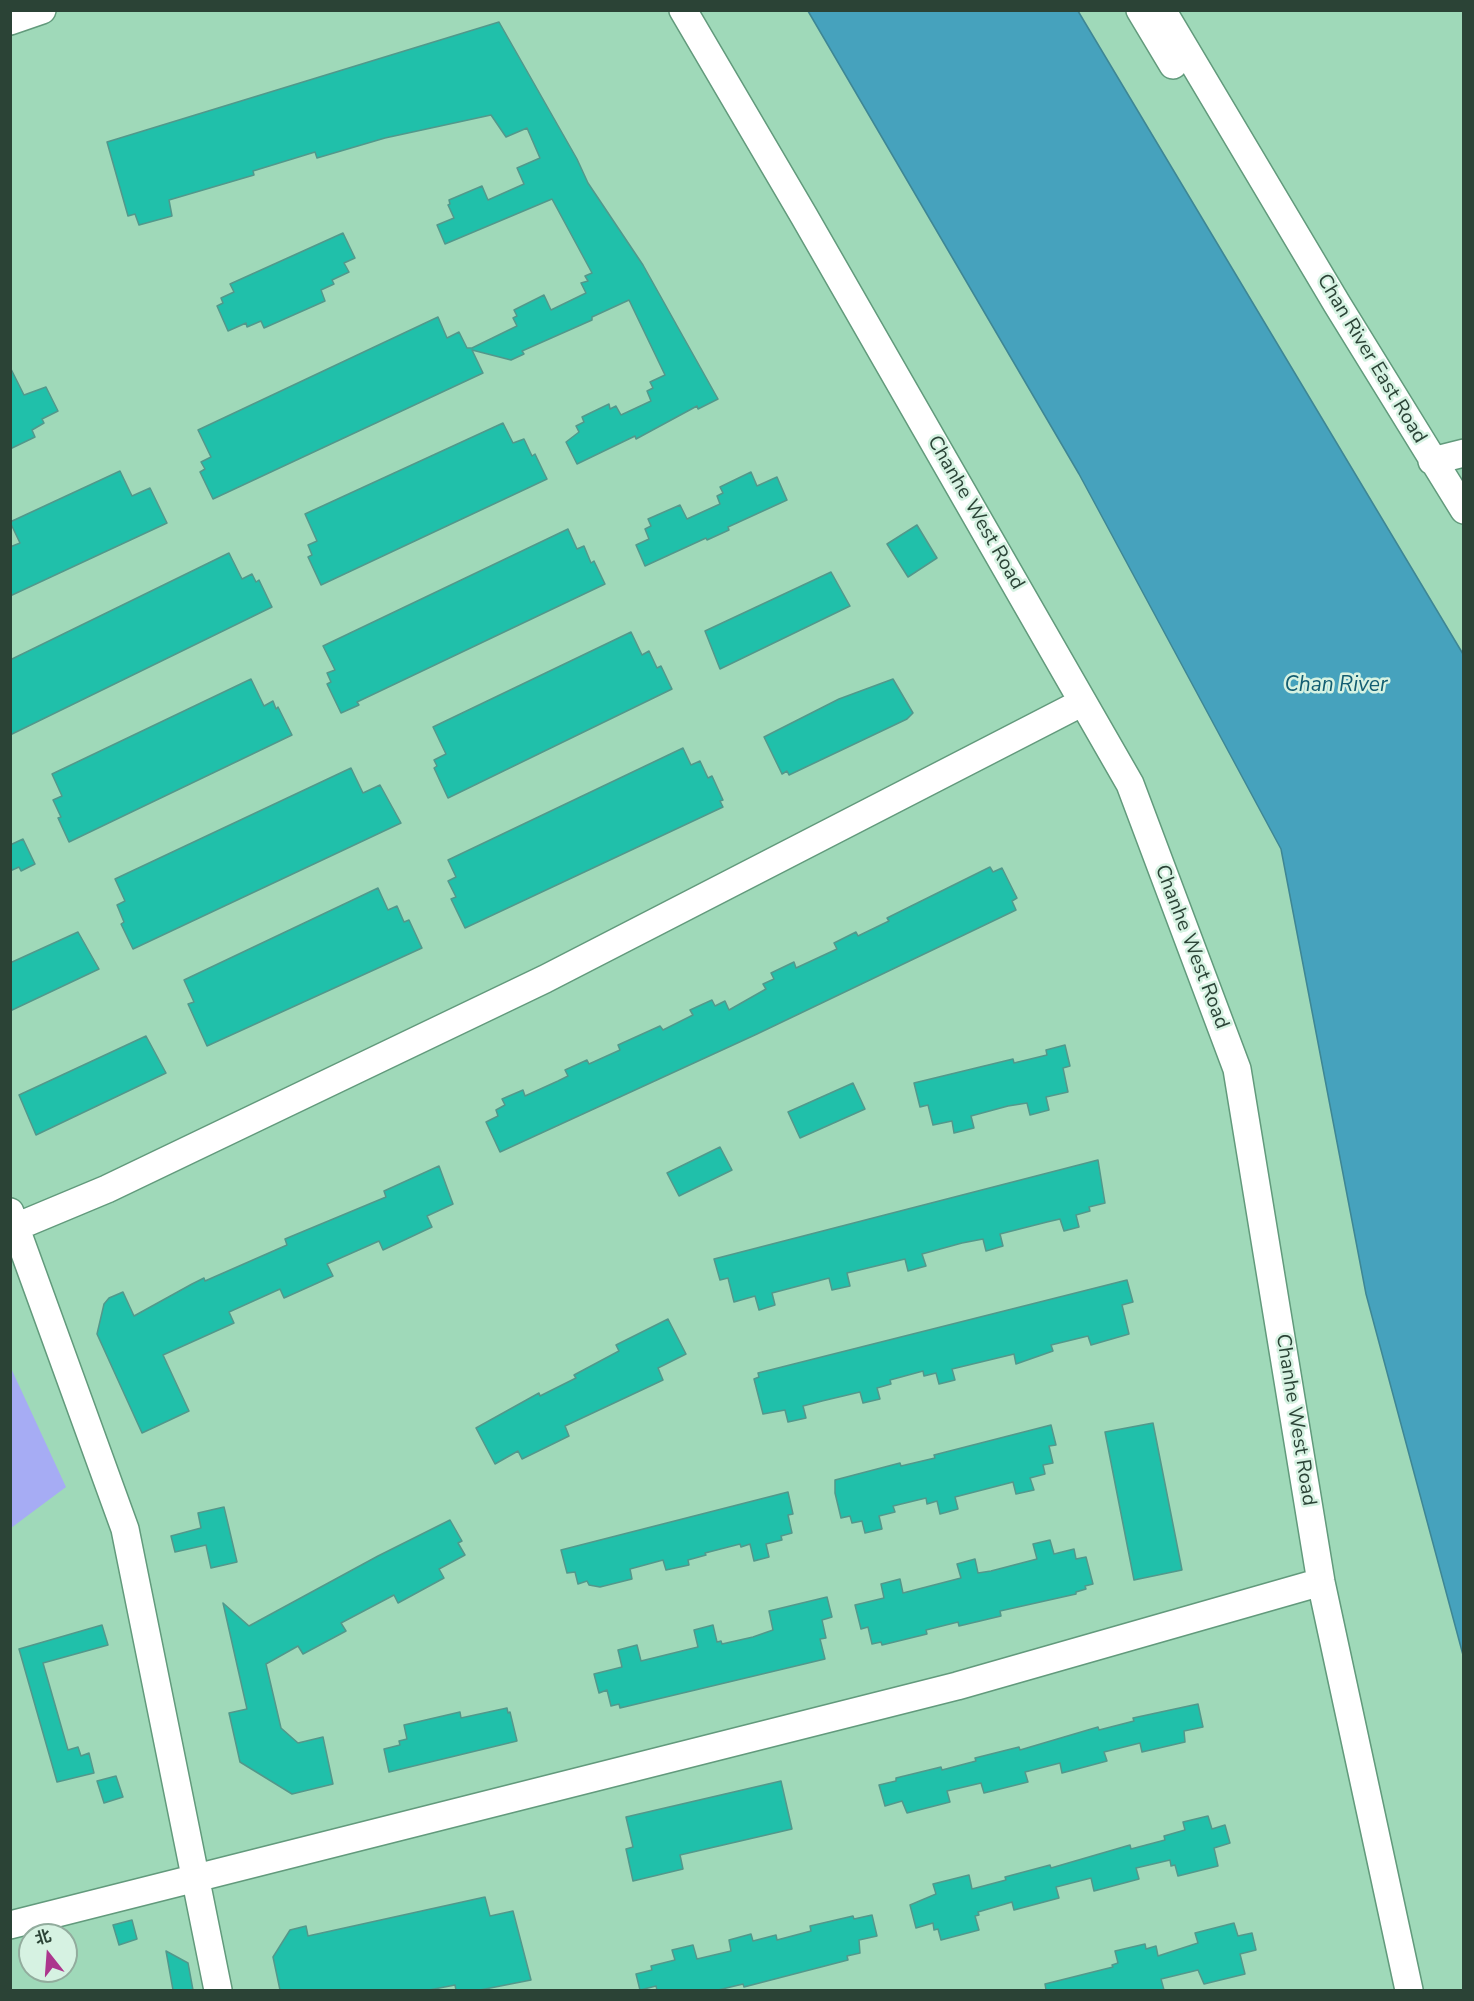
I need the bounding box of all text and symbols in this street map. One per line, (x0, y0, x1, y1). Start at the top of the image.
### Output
street label: Chan River East Road (1311, 270, 1431, 448)
street label: Chanhe West Road (921, 432, 1029, 594)
water label: Chan River (1285, 673, 1387, 699)
street label: Chanhe West Road (1149, 862, 1233, 1032)
street label: Chanhe West Road (1270, 1332, 1320, 1508)
north arrow (18, 1923, 78, 1983)
text: 北 (32, 1925, 54, 1951)

